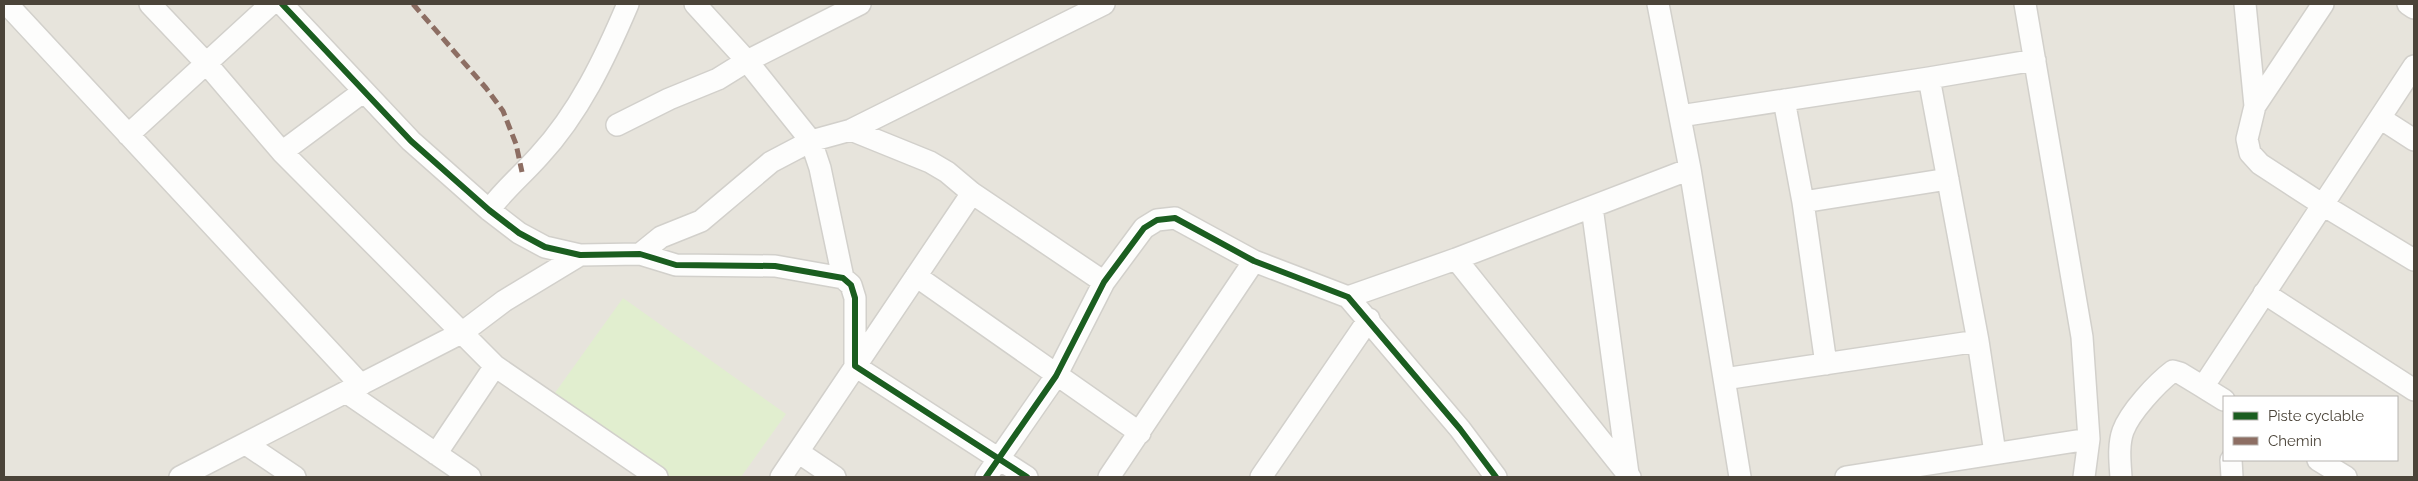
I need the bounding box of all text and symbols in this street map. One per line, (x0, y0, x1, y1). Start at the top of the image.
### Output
legend (2223, 396, 2398, 461)
text: Piste cyclable (2268, 407, 2364, 425)
text: Chemin (2268, 432, 2322, 450)

